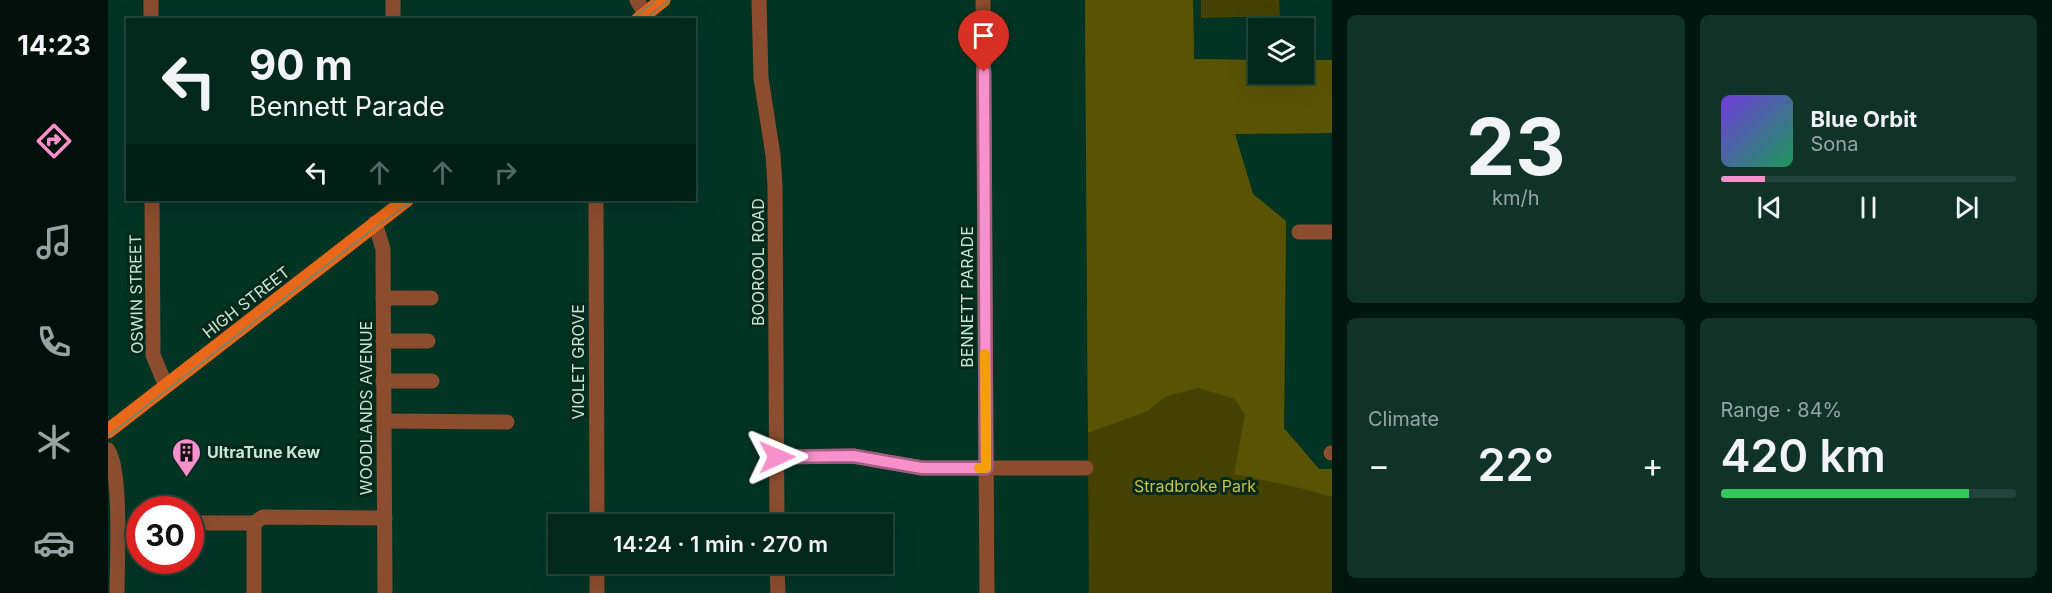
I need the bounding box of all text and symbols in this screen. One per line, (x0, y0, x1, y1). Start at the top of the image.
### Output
pin (958, 10, 1009, 72)
map controls (1248, 18, 1314, 84)
button: layers (1248, 18, 1314, 84)
icon: arrive (967, 19, 1000, 52)
text: 14:23 (17, 29, 91, 62)
text: 90 m (249, 39, 353, 90)
icon: left (150, 42, 228, 120)
text: Bennett Parade (249, 90, 445, 123)
text: 23 (1466, 99, 1565, 194)
text: Blue Orbit (1811, 106, 1917, 132)
icon: directions (33, 120, 75, 162)
text: Sona (1811, 132, 1858, 156)
icon: left (300, 156, 333, 189)
icon: ahead (363, 156, 396, 189)
icon: ahead (426, 156, 459, 189)
icon: right (489, 156, 522, 189)
text: km/h (1492, 186, 1540, 210)
icon: previous (1753, 191, 1786, 224)
icon: pause (1852, 191, 1885, 224)
icon: next (1950, 191, 1983, 224)
street label: BOOROOL ROAD (748, 198, 768, 326)
icon: music (33, 221, 75, 263)
street label: BENNETT PARADE (957, 226, 977, 368)
street label: OSWIN STREET (125, 234, 147, 354)
street label: HIGH STREET (198, 262, 294, 342)
street label: VIOLET GROVE (568, 304, 588, 420)
icon: phone (33, 321, 75, 363)
street label: WOODLANDS AVENUE (356, 321, 376, 495)
text: Range · 84% (1721, 398, 1842, 422)
text: Climate (1368, 407, 1439, 431)
icon: climate (33, 421, 75, 463)
position arrow (745, 425, 809, 489)
text: 420 km (1721, 428, 1886, 483)
building icon: UltraTune Kew (170, 436, 202, 478)
text: 22° (1477, 437, 1554, 492)
place label: UltraTune Kew (207, 442, 321, 462)
text: − (1368, 445, 1390, 485)
text: + (1642, 445, 1664, 485)
park label: Stradbroke Park (1134, 476, 1256, 496)
speed limit sign: 30 (126, 496, 204, 574)
icon: car (33, 522, 75, 564)
text: 14:24 · 1 min · 270 m (613, 531, 828, 557)

